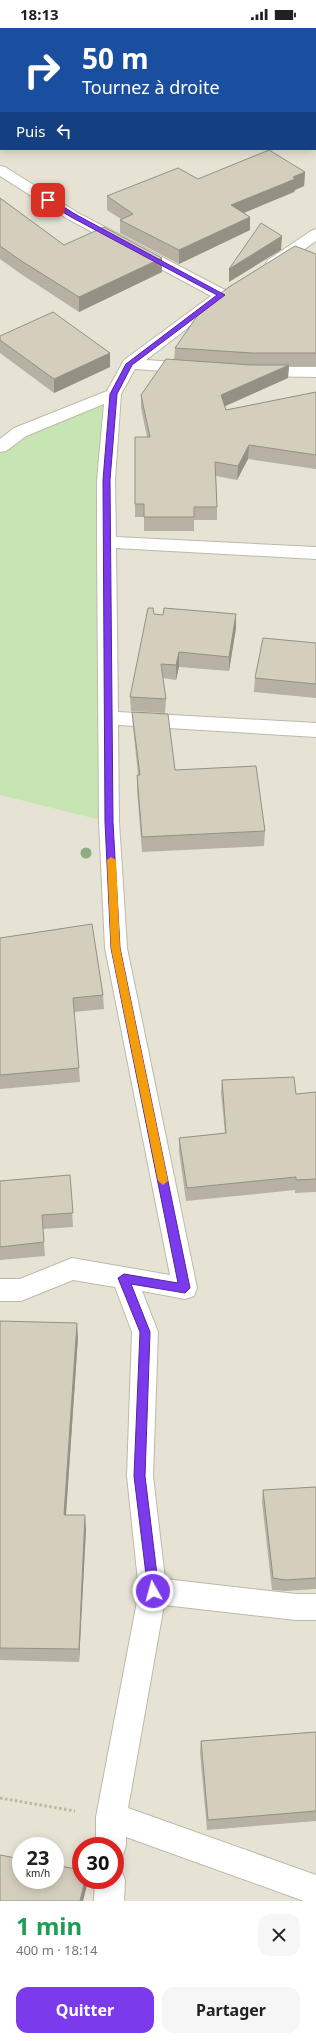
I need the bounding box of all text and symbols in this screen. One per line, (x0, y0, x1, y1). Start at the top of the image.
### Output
text: 18:13 (20, 4, 59, 24)
text: 50 m (82, 39, 149, 77)
icon: right (16, 44, 68, 96)
text: Tournez à droite (82, 75, 220, 99)
icon: left (53, 120, 75, 142)
text: Puis (16, 121, 45, 141)
pin (31, 183, 65, 217)
icon: arrive (37, 189, 59, 211)
position arrow (132, 1570, 174, 1612)
speed limit sign: 30 (72, 1837, 124, 1889)
text: 23 (27, 1844, 49, 1871)
text: km/h (26, 1866, 50, 1880)
text: 1 min (16, 1909, 82, 1942)
button: close (258, 1914, 300, 1956)
text: 400 m · 18:14 (16, 1941, 97, 1959)
button: Quitter (16, 1987, 154, 2033)
button: Partager (162, 1987, 300, 2033)

